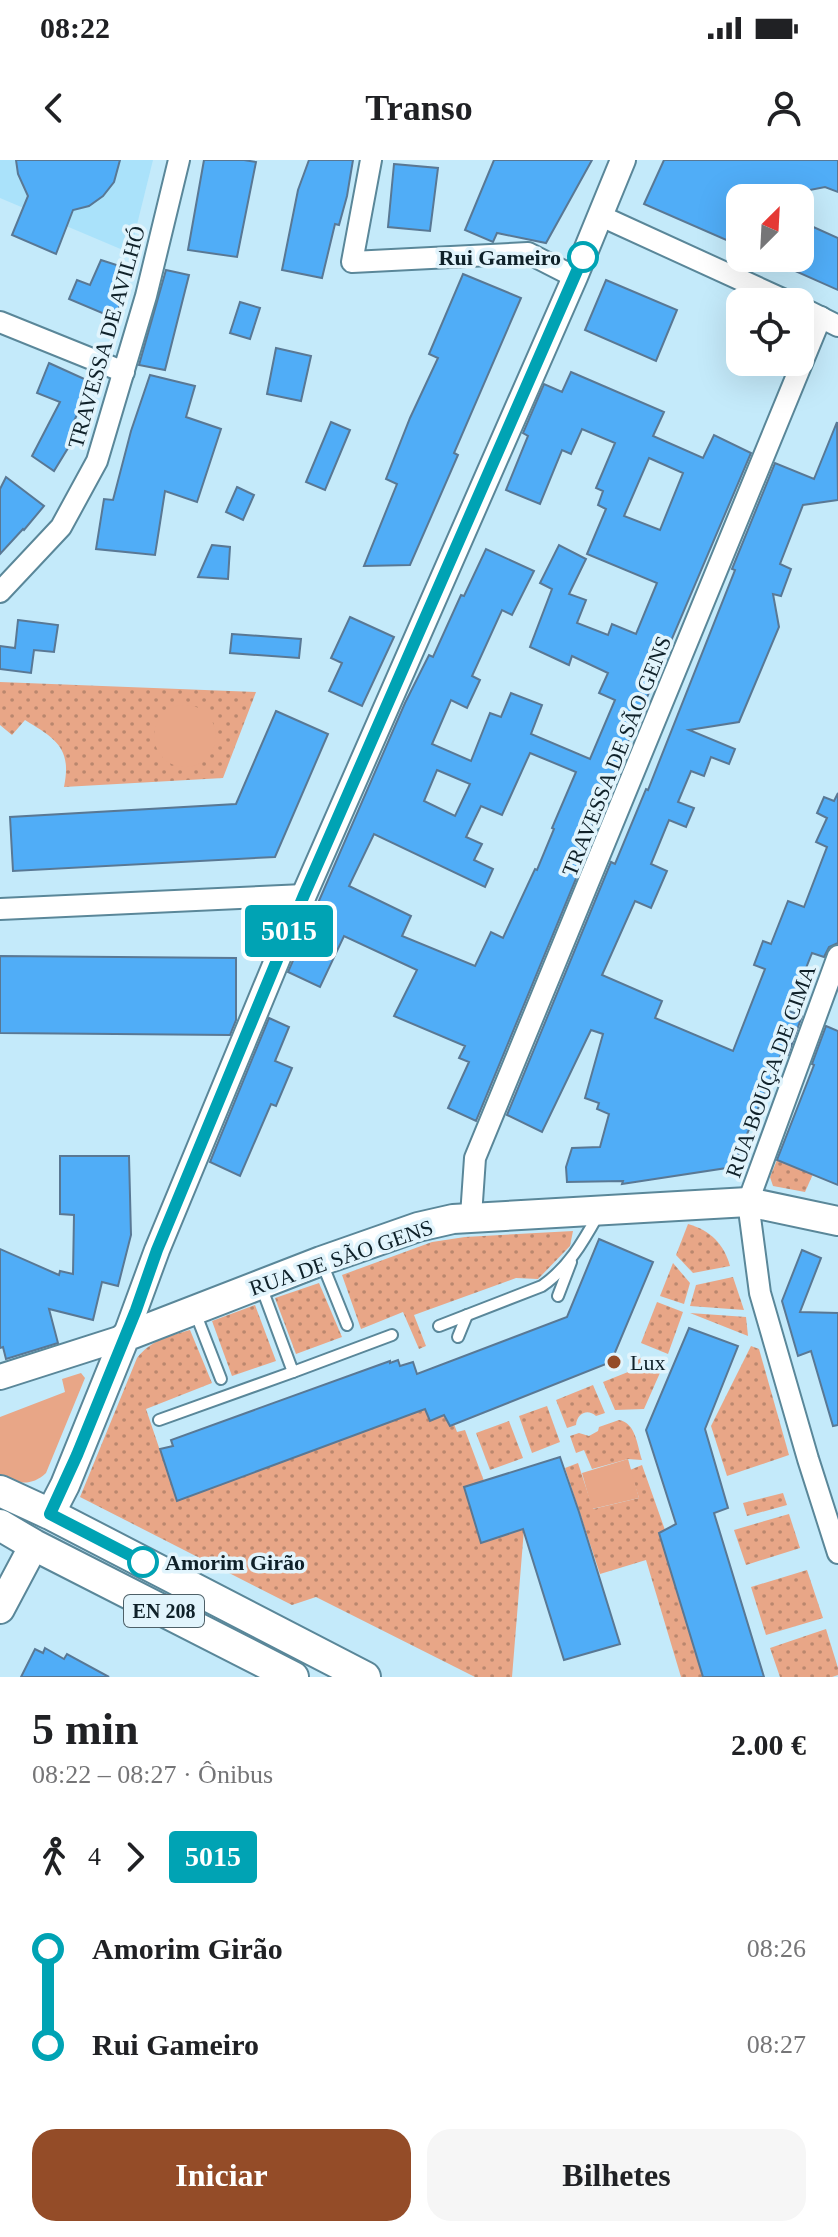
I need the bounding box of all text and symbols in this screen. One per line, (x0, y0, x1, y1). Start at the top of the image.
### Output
text: 08:22 (40, 11, 110, 44)
icon: back (32, 86, 76, 130)
icon: person (762, 86, 806, 130)
text: Transo (365, 88, 473, 128)
north arrow (726, 184, 814, 272)
map controls (726, 184, 814, 376)
street label: TRAVESSA DE AVILHÓ (63, 223, 150, 451)
marker: Rui Gameiro (568, 242, 598, 272)
place label: Rui Gameiro (439, 245, 561, 270)
button: locate (726, 288, 814, 376)
street label: TRAVESSA DE SÃO GENS (557, 632, 676, 880)
line badge: 5015 (233, 905, 345, 957)
text: 5015 (261, 915, 317, 946)
street label: RUA BOUÇA DE CIMA (720, 961, 821, 1181)
street label: RUA DE SÃO GENS (246, 1214, 436, 1301)
place label: Lux (630, 1350, 665, 1375)
marker: Lux (605, 1353, 623, 1371)
marker: Amorim Girão (128, 1547, 158, 1577)
place label: Amorim Girão (165, 1550, 305, 1575)
road number: EN 208 (124, 1595, 204, 1627)
text: 5 min (32, 1705, 138, 1754)
text: 2.00 € (731, 1728, 806, 1761)
text: 08:22 – 08:27 · Ônibus (32, 1760, 273, 1789)
icon: walk (32, 1835, 76, 1879)
icon: forward (113, 1835, 157, 1879)
text: 5015 (185, 1841, 241, 1872)
text: 4 (88, 1842, 101, 1871)
text: Amorim Girão (92, 1932, 283, 1965)
text: 08:26 (747, 1934, 806, 1963)
text: Rui Gameiro (92, 2028, 259, 2061)
text: 08:27 (747, 2030, 806, 2059)
button: Iniciar (32, 2129, 411, 2221)
button: Bilhetes (427, 2129, 806, 2221)

